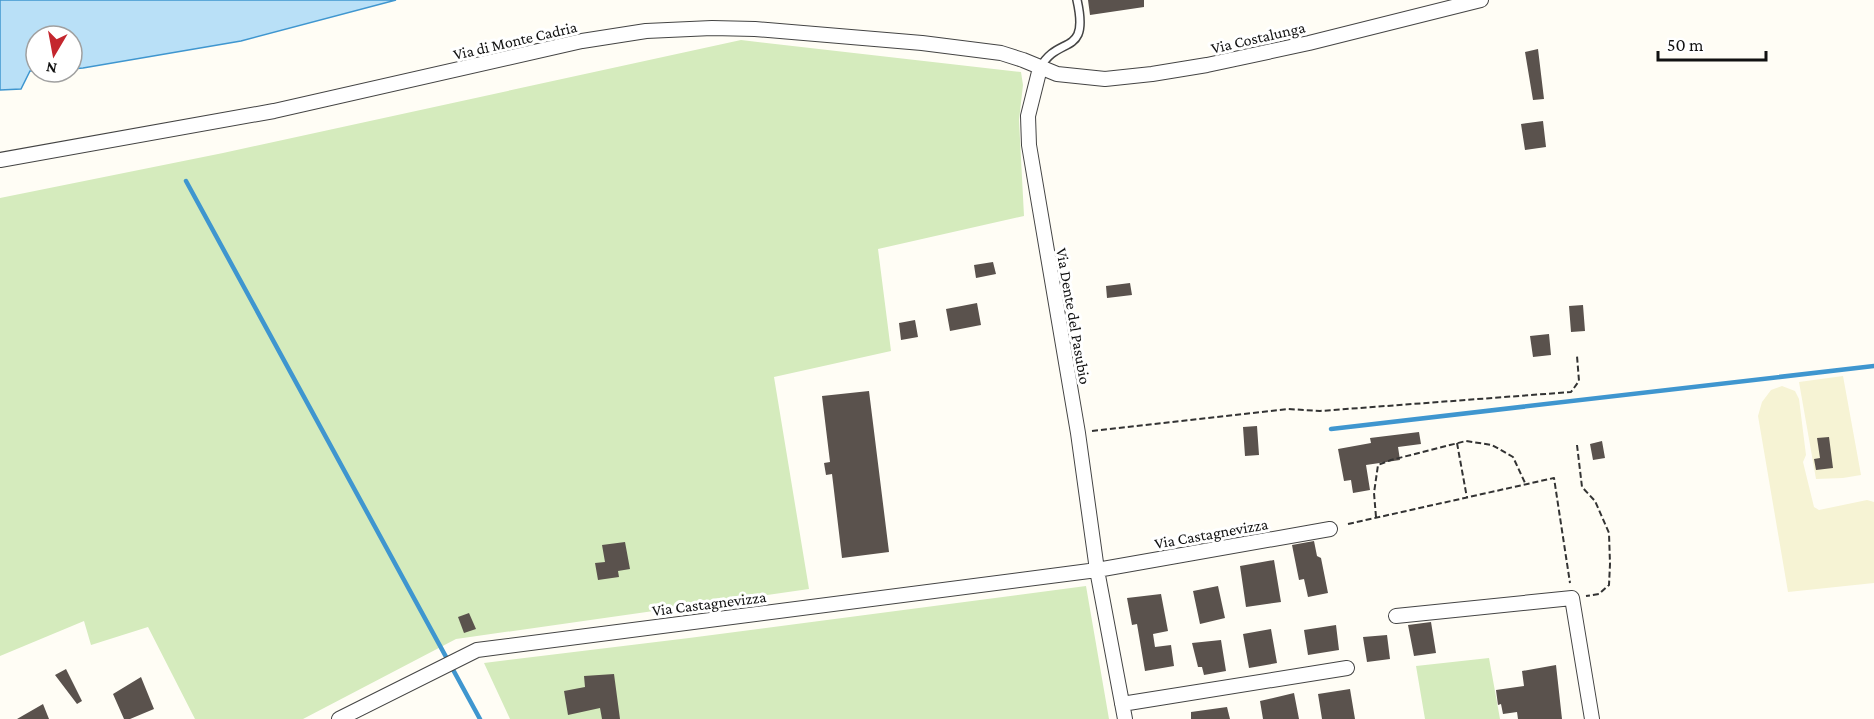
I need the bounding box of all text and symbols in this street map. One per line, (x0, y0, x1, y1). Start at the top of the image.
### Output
street label: Via di Monte Cadria (452, 18, 579, 63)
street label: Via Costalunga (1209, 18, 1308, 58)
north arrow (24, 24, 84, 84)
scale bar (1658, 24, 1766, 62)
text: 50 m (1667, 35, 1704, 55)
text: N (45, 59, 58, 78)
street label: Via Dente del Pasubio (1053, 247, 1094, 386)
street label: Via Castagnevizza (1153, 515, 1270, 553)
street label: Via Castagnevizza (651, 588, 768, 620)

